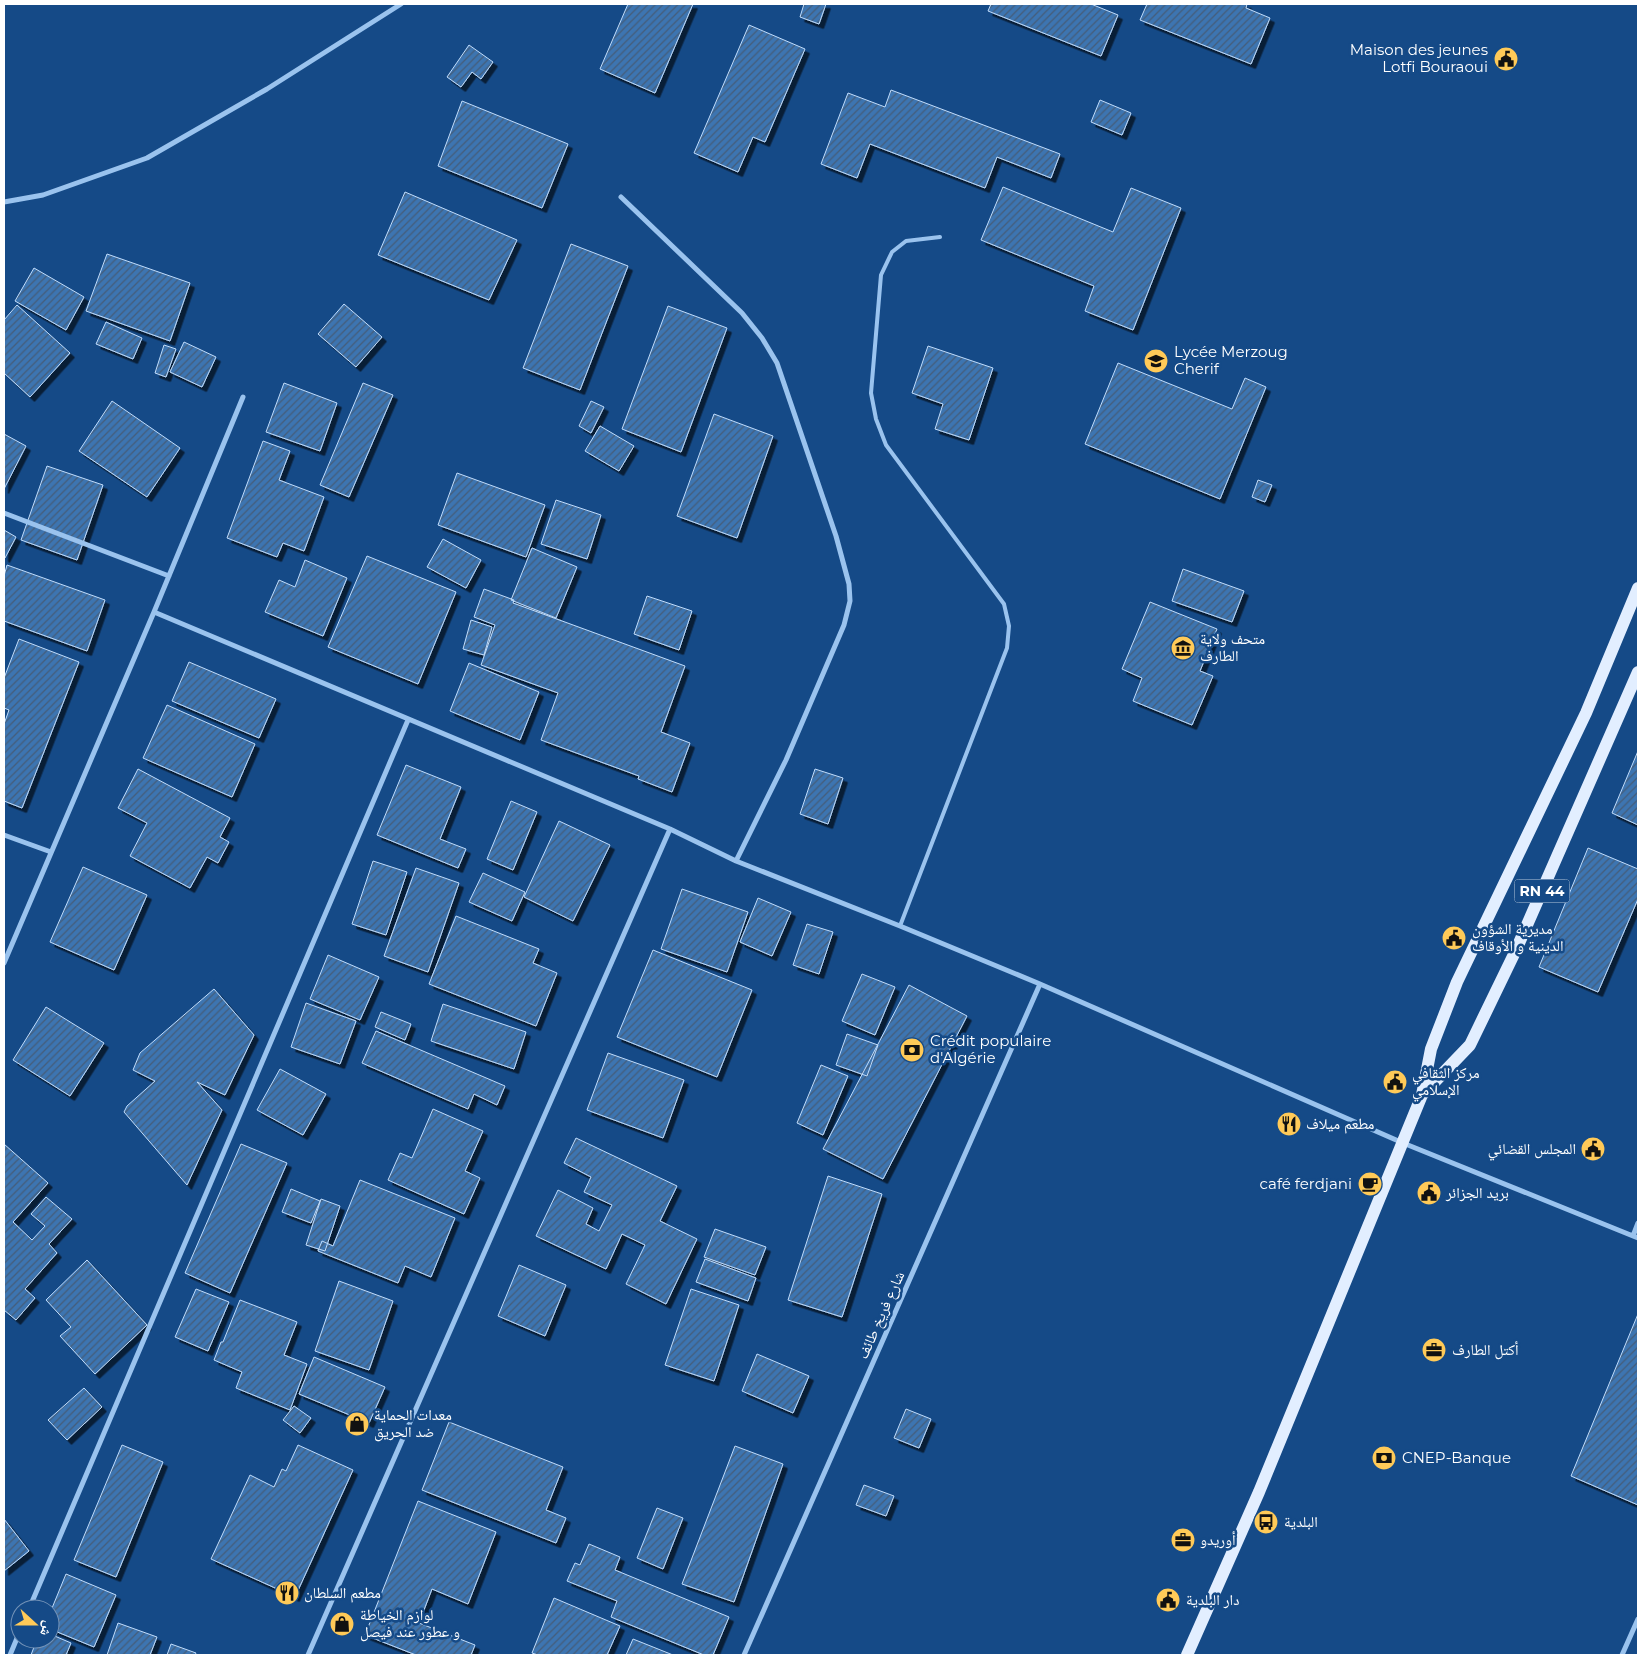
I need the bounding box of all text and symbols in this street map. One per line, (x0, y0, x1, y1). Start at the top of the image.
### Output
place label: Maison des jeunes Lotfi Bouraoui (1350, 40, 1488, 76)
public building icon: Maison des jeunes Lotfi Bouraoui (1493, 46, 1519, 72)
place label: Lycée Merzoug Cherif (1174, 342, 1288, 378)
school or university icon: Lycée Merzoug Cherif (1143, 348, 1169, 374)
place label: متحف ولاية الطارف (1200, 629, 1265, 665)
museum icon: متحف ولاية الطارف (1170, 635, 1196, 661)
road number: RN 44 (1514, 879, 1570, 902)
place label: مديرية الشؤون الدينية و الأوقاف (1472, 919, 1564, 955)
public building icon: مديرية الشؤون الدينية و الأوقاف (1441, 925, 1467, 951)
place label: Crédit populaire d'Algérie (930, 1031, 1051, 1067)
bank icon: Crédit populaire d'Algérie (899, 1037, 925, 1063)
place label: مركز الثقافي الإسلامي (1412, 1063, 1480, 1102)
public building icon: مركز الثقافي الإسلامي (1382, 1069, 1408, 1095)
restaurant icon: مطعم ميلاف (1276, 1111, 1302, 1137)
place label: مطعم ميلاف (1306, 1114, 1375, 1134)
public building icon: المجلس القضائي (1580, 1136, 1606, 1162)
place label: المجلس القضائي (1488, 1139, 1576, 1161)
cafe icon: café ferdjani (1357, 1171, 1383, 1197)
place label: café ferdjani (1260, 1174, 1352, 1193)
public building icon: بريد الجزائر (1416, 1180, 1442, 1206)
place label: بريد الجزائر (1445, 1183, 1509, 1202)
street label: شارع فريخ طائف (853, 1268, 909, 1362)
office icon: أكتل الطارف (1421, 1337, 1447, 1363)
place label: أكتل الطارف (1452, 1340, 1519, 1360)
place label: معدات الحماية ضد الحريق (374, 1405, 452, 1442)
shop icon: معدات الحماية ضد الحريق (344, 1411, 370, 1437)
bank icon: CNEP-Banque (1371, 1445, 1397, 1471)
place label: CNEP-Banque (1402, 1448, 1511, 1467)
bus stop icon: البلدية (1253, 1509, 1279, 1535)
place label: البلدية (1284, 1512, 1318, 1531)
office icon: أوريدو (1170, 1527, 1196, 1553)
place label: أوريدو (1200, 1530, 1236, 1549)
restaurant icon: مطعم السلطان (274, 1580, 300, 1606)
place label: مطعم السلطان (304, 1583, 381, 1603)
public building icon: دار البلدية (1155, 1587, 1181, 1613)
place label: دار البلدية (1186, 1590, 1239, 1609)
north arrow (10, 1599, 60, 1649)
place label: لوازم الخياطة و عطور عند فيصل (360, 1605, 460, 1642)
shop icon: لوازم الخياطة و عطور عند فيصل (329, 1611, 355, 1637)
text: ش (36, 1618, 58, 1639)

